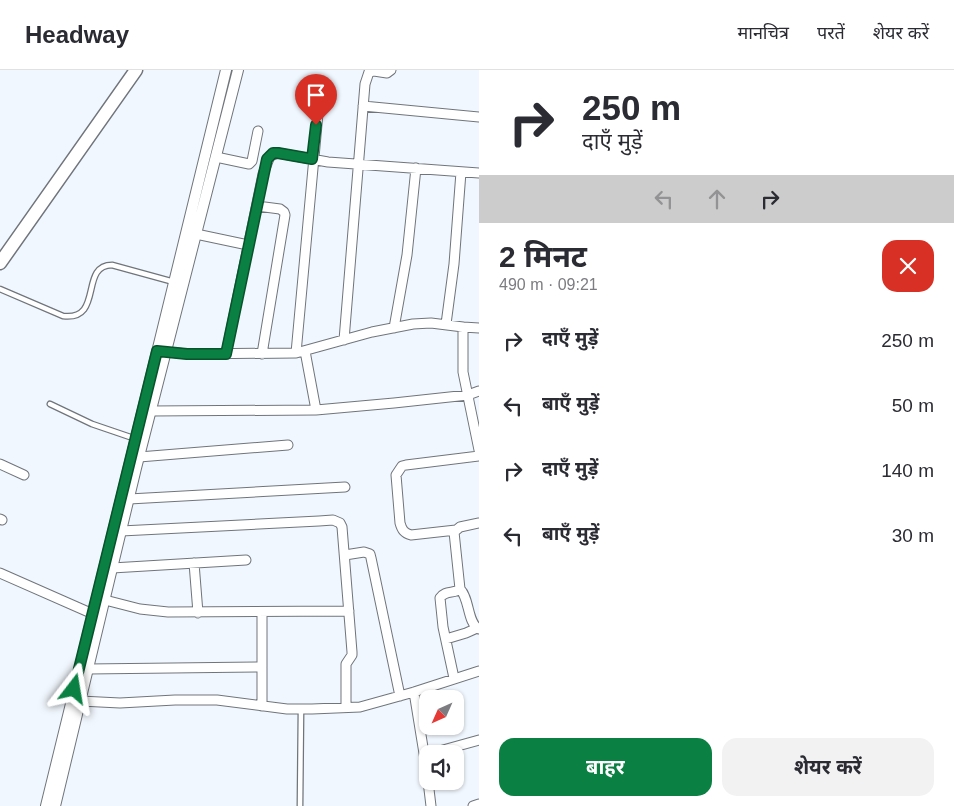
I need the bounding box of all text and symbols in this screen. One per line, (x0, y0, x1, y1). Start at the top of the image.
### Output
text: Headway (25, 21, 129, 48)
text: मानचित्र (737, 23, 789, 43)
text: परतें (817, 23, 845, 43)
text: शेयर करें (873, 23, 929, 43)
pin (295, 74, 337, 125)
icon: arrive (302, 81, 330, 109)
text: 250 m (582, 88, 681, 127)
icon: right (499, 90, 564, 155)
text: दाएँ मुड़ें (582, 129, 643, 154)
icon: left (650, 185, 678, 213)
icon: ahead (703, 185, 731, 213)
icon: right (756, 185, 784, 213)
text: 2 मिनट (499, 240, 587, 273)
button: close (882, 240, 934, 292)
text: 490 m · 09:21 (499, 276, 598, 293)
icon: right (499, 327, 527, 355)
text: दाएँ मुड़ें (542, 328, 598, 349)
text: 250 m (881, 330, 934, 351)
icon: left (499, 392, 527, 420)
text: बाएँ मुड़ें (542, 393, 599, 414)
text: 50 m (892, 395, 934, 416)
icon: right (499, 457, 527, 485)
text: दाएँ मुड़ें (542, 458, 598, 479)
text: 140 m (881, 460, 934, 481)
icon: left (499, 522, 527, 550)
text: बाएँ मुड़ें (542, 523, 599, 544)
text: 30 m (892, 525, 934, 546)
position arrow (47, 662, 99, 714)
north arrow (419, 690, 464, 735)
map controls (419, 690, 464, 790)
button: बाहर (499, 738, 712, 796)
button: शेयर करें (722, 738, 934, 796)
button: sound (419, 745, 464, 790)

